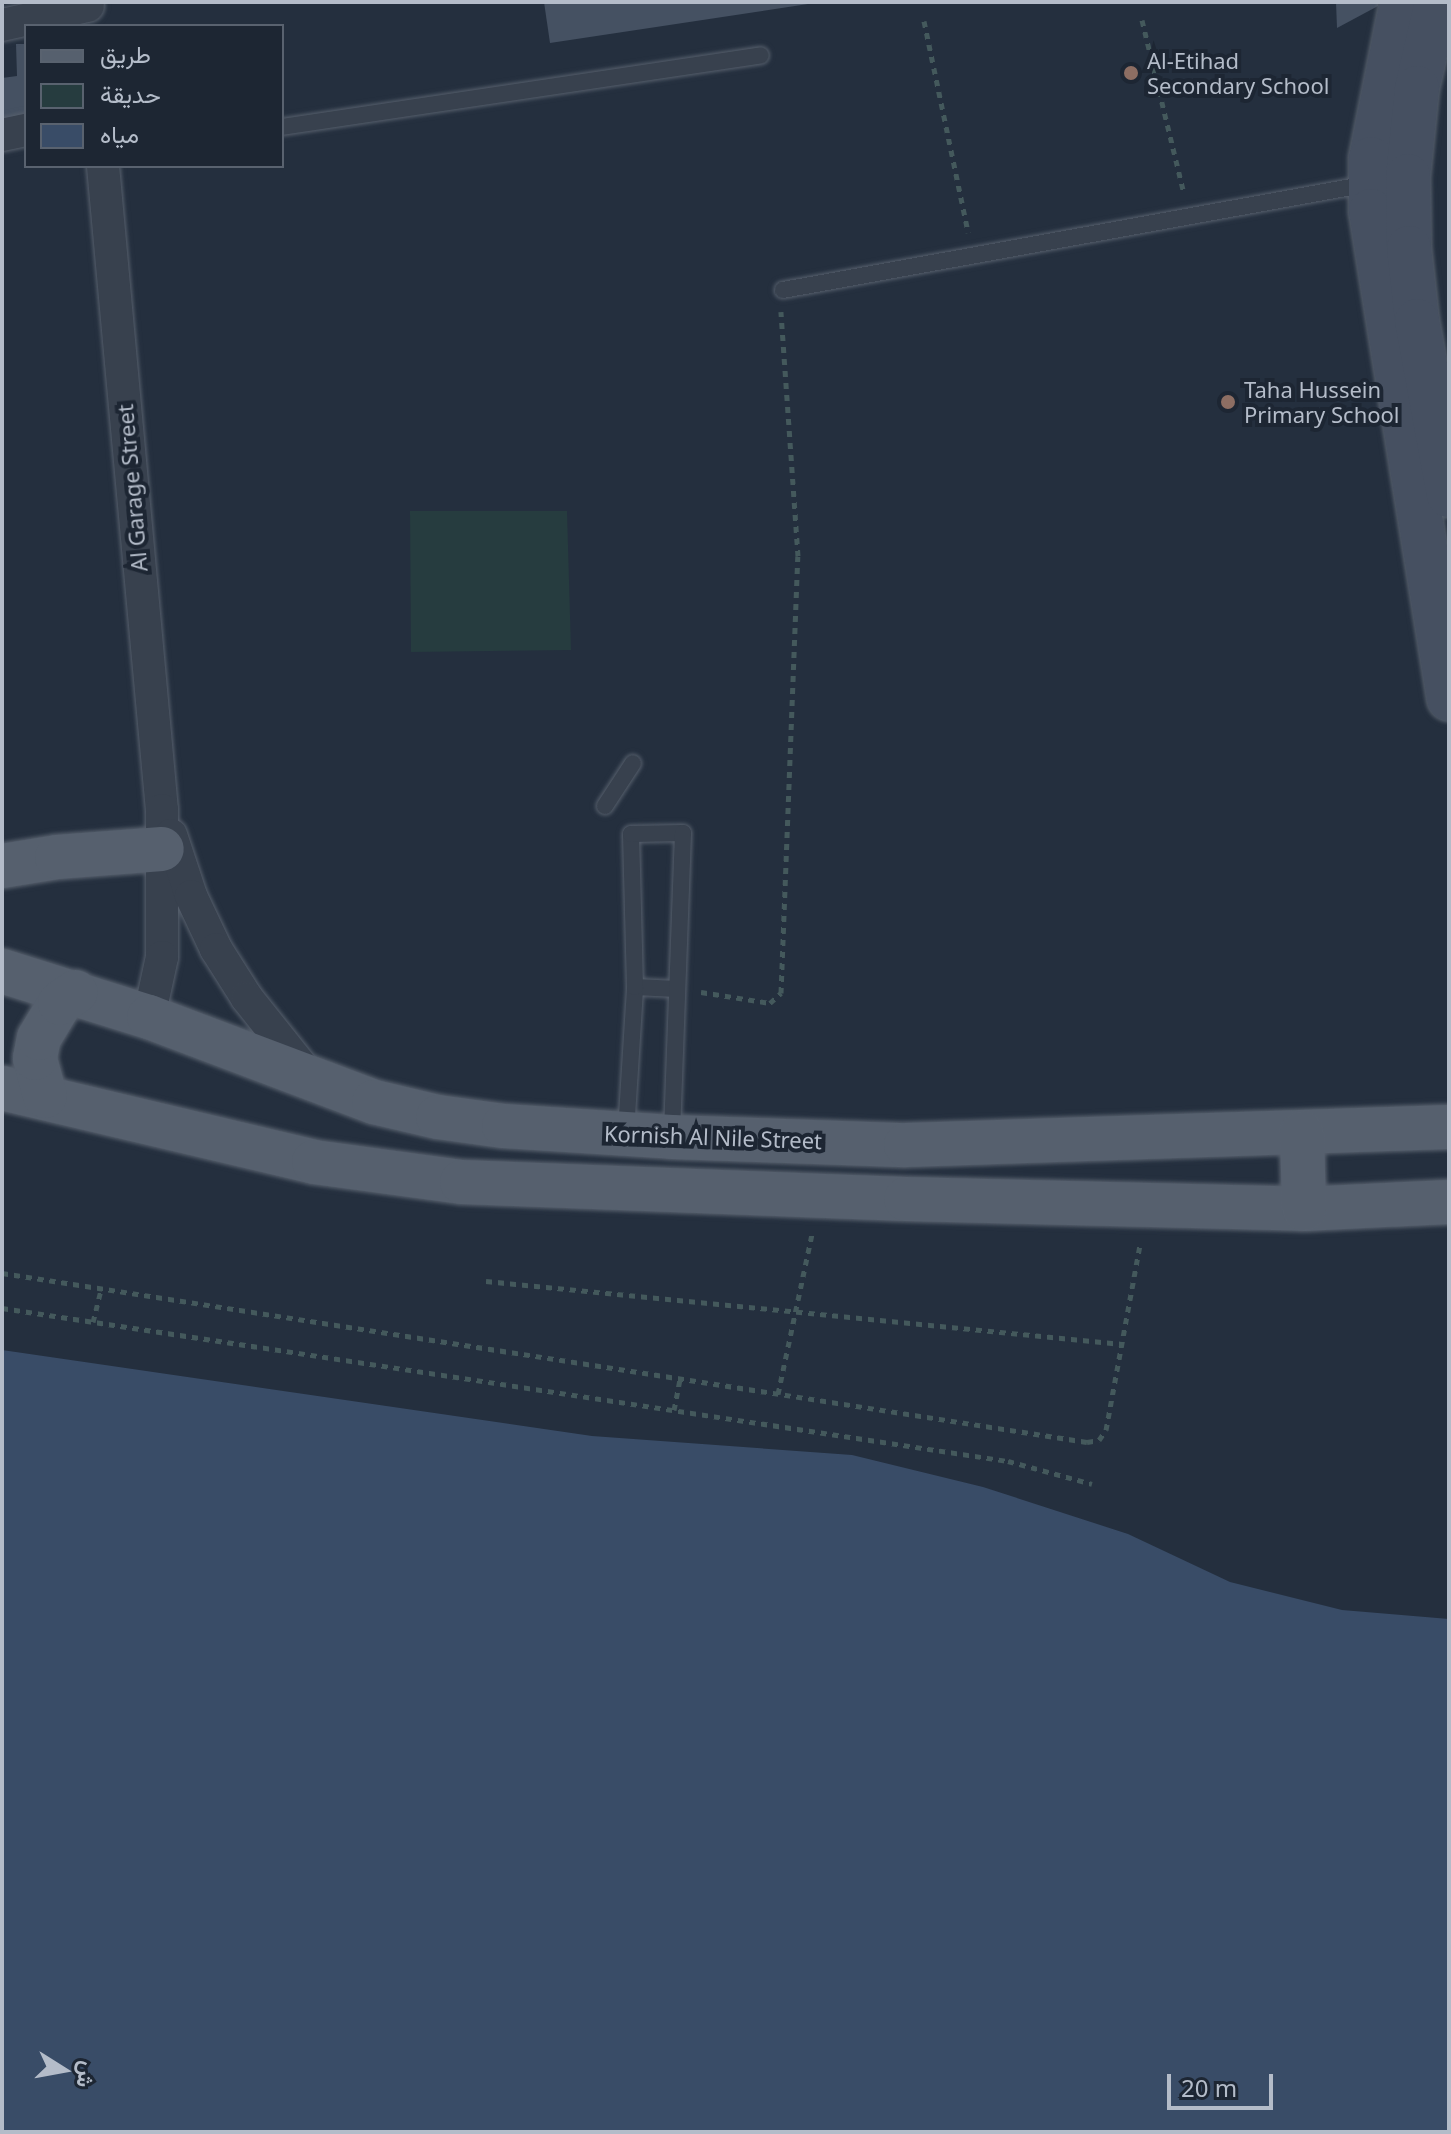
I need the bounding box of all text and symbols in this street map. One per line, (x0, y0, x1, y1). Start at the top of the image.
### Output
legend (24, 24, 284, 168)
text: طريق (100, 37, 151, 70)
place label: Al-Etihad Secondary School (1147, 47, 1329, 98)
marker: Al-Etihad Secondary School (1122, 64, 1140, 82)
text: حديقة (100, 77, 161, 110)
text: مياه (100, 117, 139, 150)
place label: Taha Hussein Primary School (1244, 376, 1400, 428)
marker: Taha Hussein Primary School (1219, 393, 1237, 411)
street label: Al Garage Street (112, 403, 152, 573)
street label: Kornish Al Nile Street (603, 1120, 823, 1154)
north arrow (24, 2030, 104, 2110)
scale bar (1171, 2058, 1277, 2108)
text: ش (70, 2059, 105, 2090)
text: 20 m (1181, 2071, 1237, 2104)

